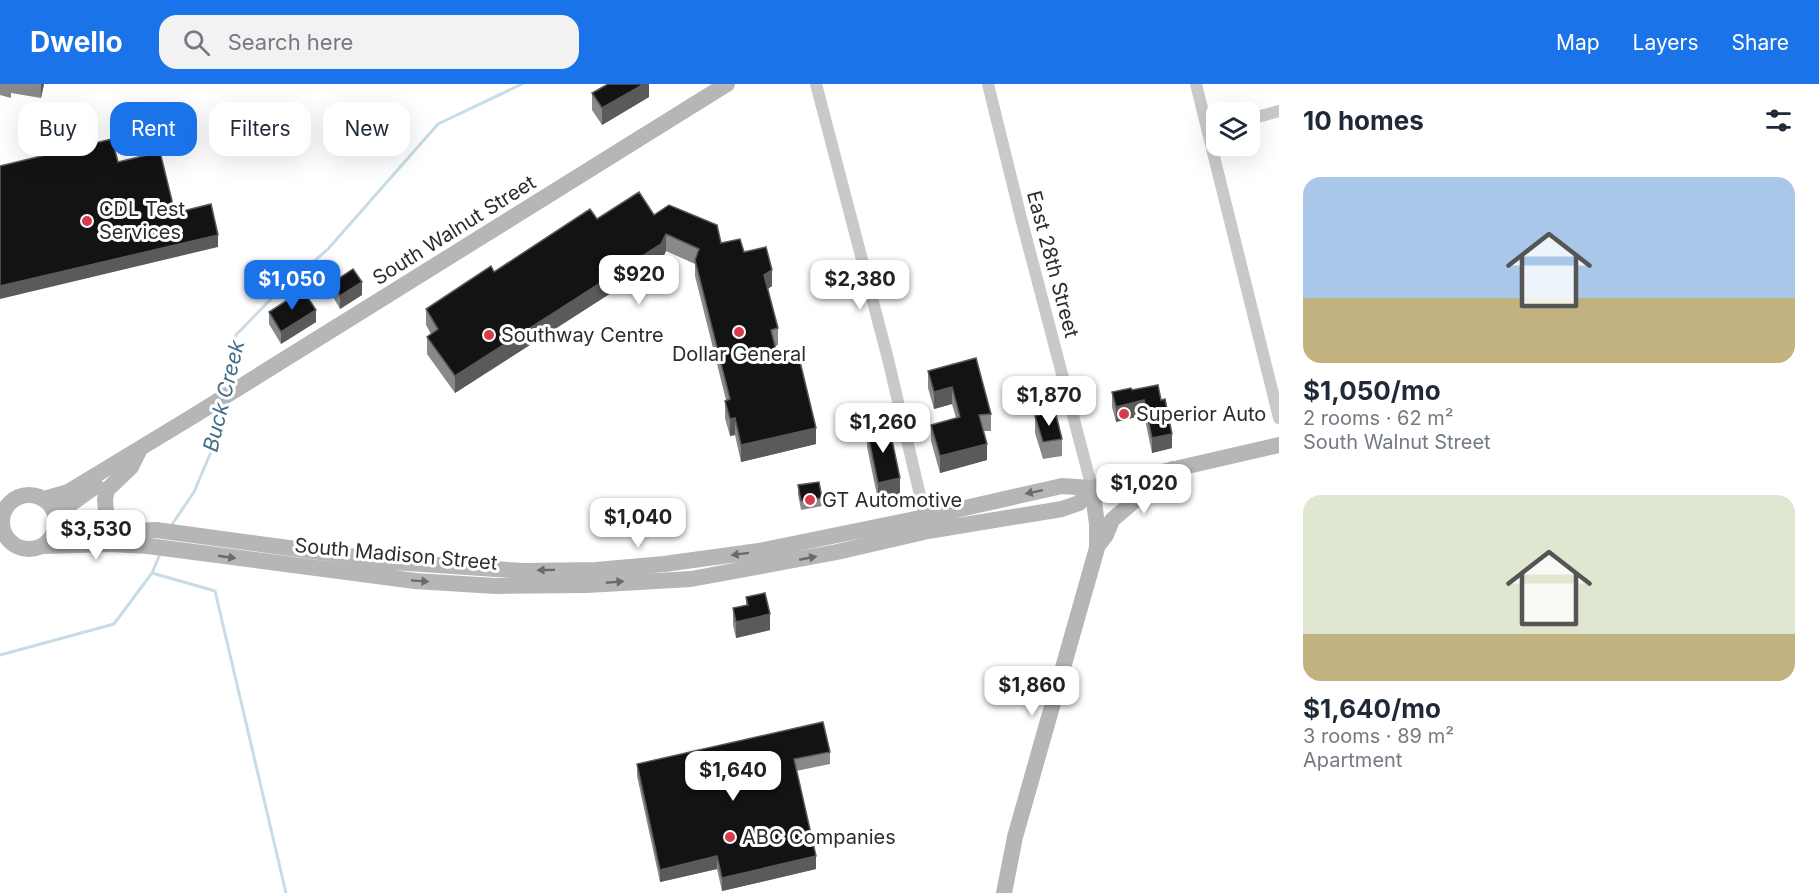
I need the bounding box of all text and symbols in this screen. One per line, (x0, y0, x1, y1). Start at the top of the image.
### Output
search box (159, 15, 579, 69)
text: Dwello (30, 25, 123, 59)
icon: search (180, 26, 213, 59)
text: Search here (228, 29, 353, 55)
text: Map (1556, 30, 1600, 55)
text: Layers (1633, 30, 1699, 55)
text: Share (1732, 30, 1789, 55)
chip: Buy (18, 102, 98, 156)
chip: Rent (110, 102, 197, 156)
chip: Filters (209, 102, 311, 156)
chip: New (323, 102, 410, 156)
map controls (1206, 102, 1260, 156)
button: layers (1206, 102, 1260, 156)
icon: filters (1762, 104, 1795, 137)
text: 10 homes (1303, 105, 1424, 136)
street label: South Walnut Street (368, 170, 540, 290)
street label: East 28th Street (1022, 188, 1084, 340)
place label: CDL Test Services (99, 197, 186, 244)
marker: CDL Test Services (80, 214, 94, 228)
icon: home (1495, 216, 1603, 324)
pin: $920 (603, 255, 675, 306)
pin: $1,050 (243, 260, 341, 311)
pin: $2,380 (811, 260, 909, 311)
text: $920 (613, 262, 665, 286)
text: $1,050 (258, 267, 326, 291)
text: $2,380 (824, 267, 896, 291)
place label: Southway Centre (501, 323, 664, 347)
marker: Dollar General (732, 325, 746, 339)
marker: Southway Centre (482, 328, 496, 342)
water label: Buck Creek (198, 337, 250, 454)
place label: Dollar General (672, 342, 806, 366)
text: $1,050/mo (1303, 375, 1441, 406)
pin: $1,870 (1000, 376, 1098, 427)
text: $1,870 (1016, 383, 1082, 407)
place label: Superior Auto (1136, 402, 1266, 426)
pin: $1,260 (834, 403, 932, 454)
text: 2 rooms · 62 m² (1303, 406, 1454, 430)
marker: Superior Auto (1117, 407, 1131, 421)
text: $1,260 (849, 410, 917, 434)
text: South Walnut Street (1303, 430, 1491, 454)
pin: $1,020 (1095, 464, 1193, 515)
text: $1,020 (1110, 471, 1178, 495)
place label: GT Automotive (822, 488, 962, 512)
one-way arrow (1024, 488, 1043, 497)
marker: GT Automotive (803, 493, 817, 507)
pin: $1,040 (589, 498, 687, 549)
text: $1,040 (604, 505, 672, 529)
pin: $3,530 (47, 510, 145, 561)
text: $3,530 (60, 517, 132, 541)
street label: South Madison Street (294, 533, 499, 575)
icon: home (1495, 534, 1603, 642)
one-way arrow (731, 549, 750, 558)
one-way arrow (217, 552, 236, 562)
one-way arrow (799, 553, 818, 562)
one-way arrow (537, 566, 556, 575)
one-way arrow (411, 577, 430, 586)
one-way arrow (606, 578, 625, 587)
pin: $1,860 (983, 666, 1081, 717)
text: $1,860 (998, 673, 1066, 697)
text: $1,640/mo (1303, 693, 1441, 724)
text: 3 rooms · 89 m² (1303, 724, 1454, 748)
text: Apartment (1303, 748, 1402, 772)
pin: $1,640 (684, 751, 782, 802)
text: $1,640 (699, 758, 767, 782)
place label: ABC Companies (742, 825, 896, 849)
marker: ABC Companies (723, 830, 737, 844)

